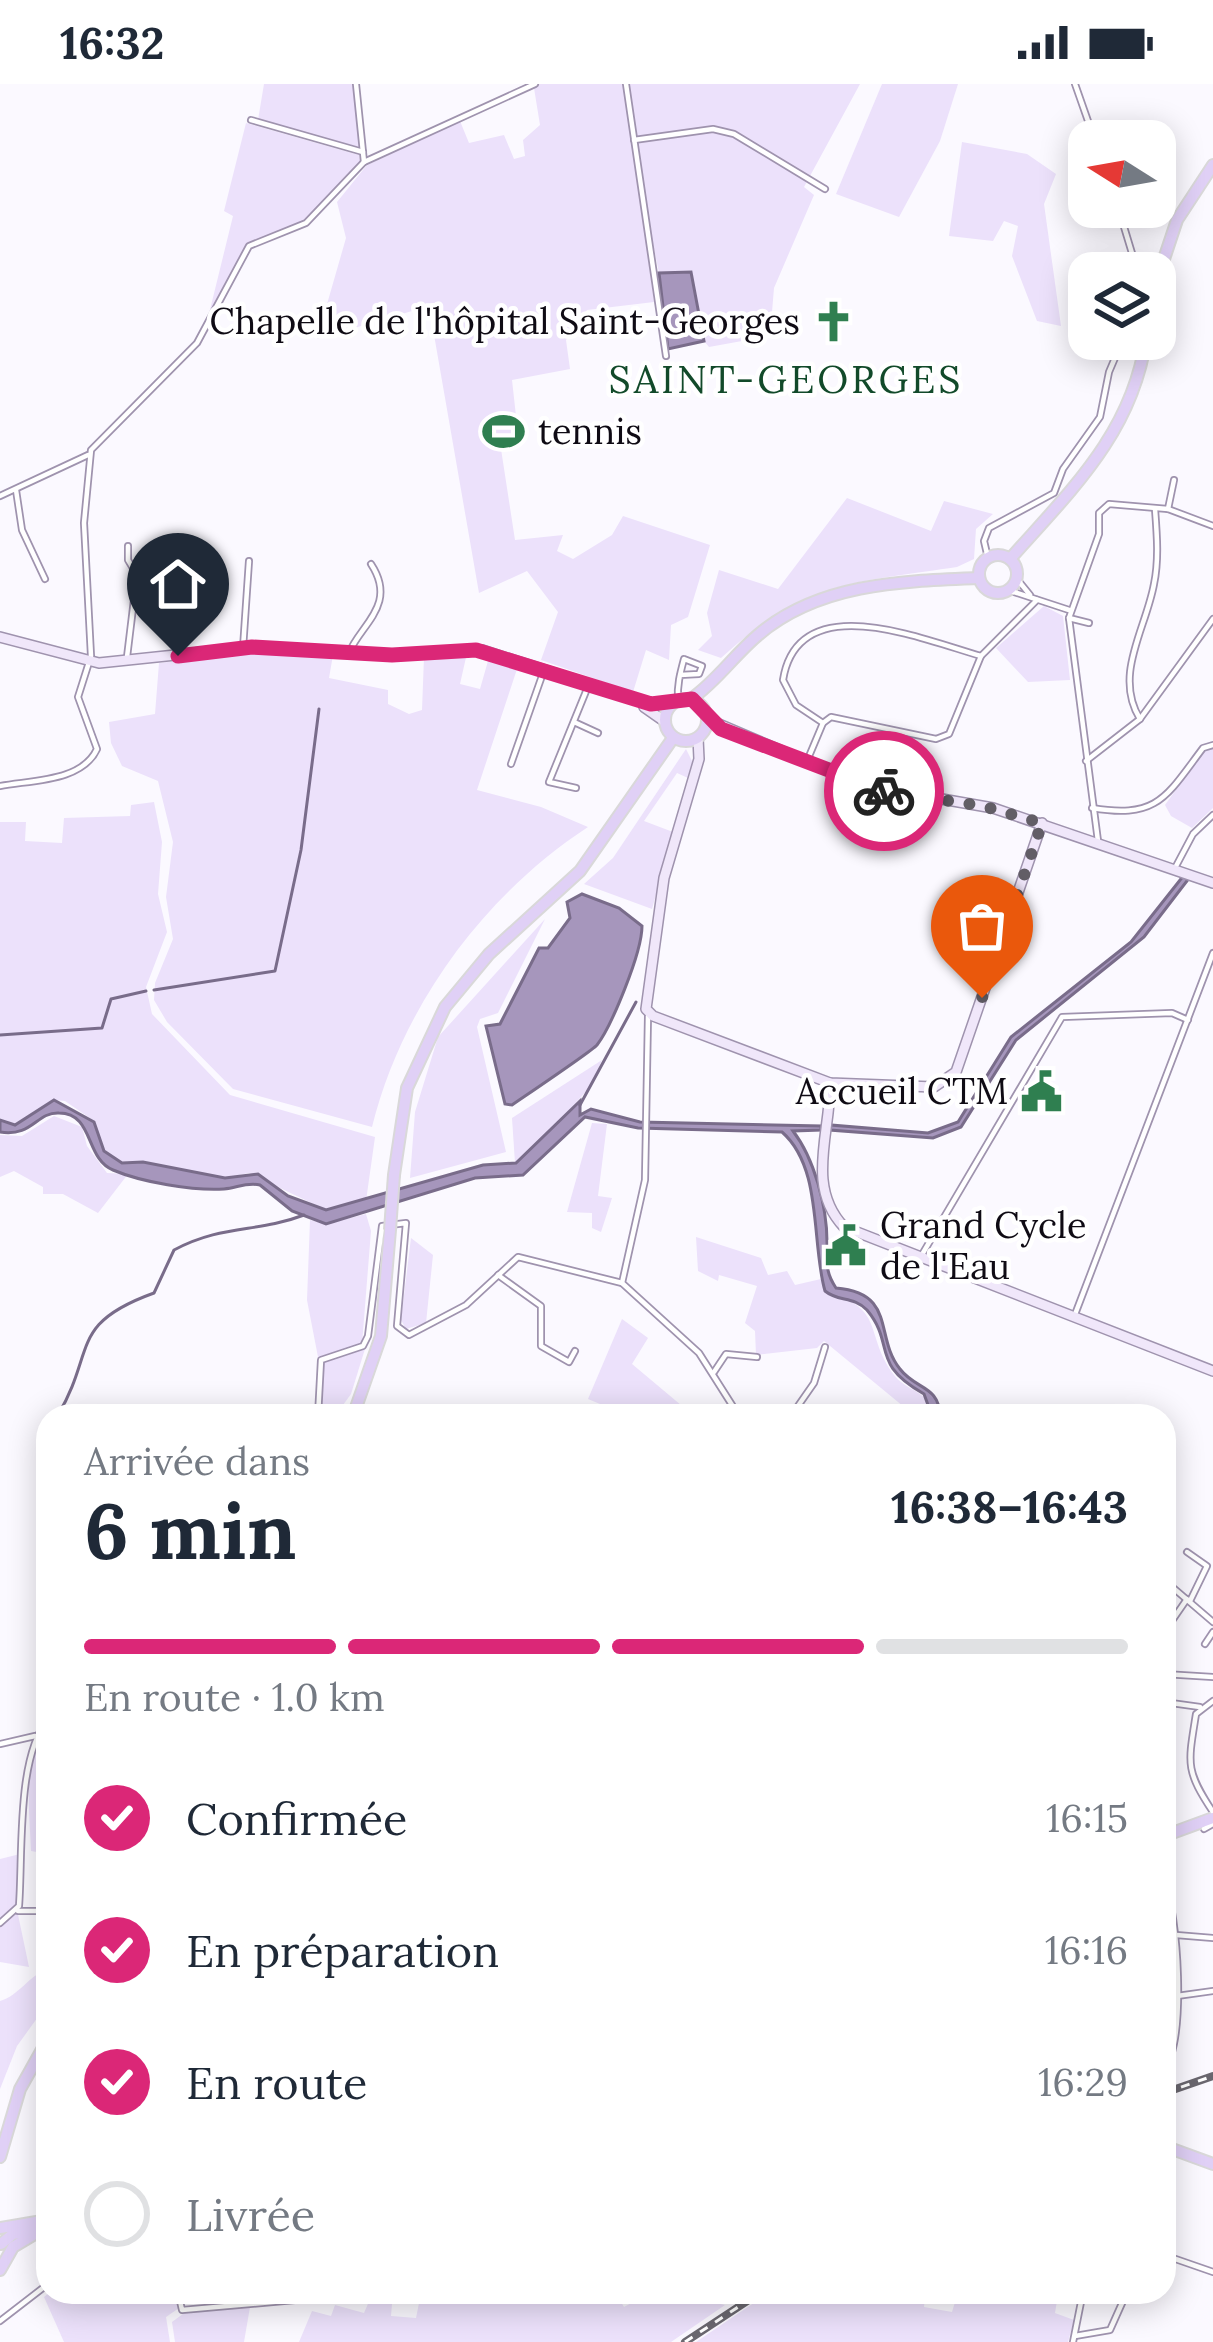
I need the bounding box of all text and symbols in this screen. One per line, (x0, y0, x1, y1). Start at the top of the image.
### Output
text: 16:32 (60, 14, 165, 71)
north arrow (1068, 120, 1176, 228)
map controls (1068, 120, 1176, 360)
button: layers (1068, 252, 1176, 360)
place label: Chapelle de l'hôpital Saint-Georges (209, 298, 800, 344)
church icon: Chapelle de l'hôpital Saint-Georges (811, 298, 857, 344)
district label: SAINT-GEORGES (609, 354, 963, 404)
sports icon: tennis (481, 408, 527, 454)
place label: tennis (538, 408, 642, 454)
pin (127, 533, 229, 656)
icon: home (145, 551, 211, 617)
courier (824, 731, 944, 851)
icon: bike (851, 758, 917, 824)
pin (931, 875, 1033, 998)
icon: bag (949, 893, 1015, 959)
place label: Accueil CTM (795, 1068, 1008, 1114)
public building icon: Accueil CTM (1019, 1068, 1065, 1114)
place label: Grand Cycle de l'Eau (880, 1202, 1086, 1289)
public building icon: Grand Cycle de l'Eau (823, 1223, 869, 1269)
text: Arrivée dans (84, 1436, 310, 1486)
text: 16:38–16:43 (891, 1478, 1128, 1535)
text: 6 min (84, 1481, 296, 1580)
text: En route · 1.0 km (84, 1672, 385, 1722)
icon: check (84, 1785, 150, 1851)
text: Confirmée (186, 1790, 407, 1847)
text: 16:15 (1046, 1793, 1128, 1843)
icon: check (84, 1917, 150, 1983)
text: En préparation (186, 1922, 499, 1979)
text: 16:16 (1045, 1925, 1128, 1975)
icon: check (84, 2049, 150, 2115)
text: En route (186, 2054, 367, 2111)
text: 16:29 (1038, 2057, 1128, 2107)
text: Livrée (186, 2186, 315, 2243)

